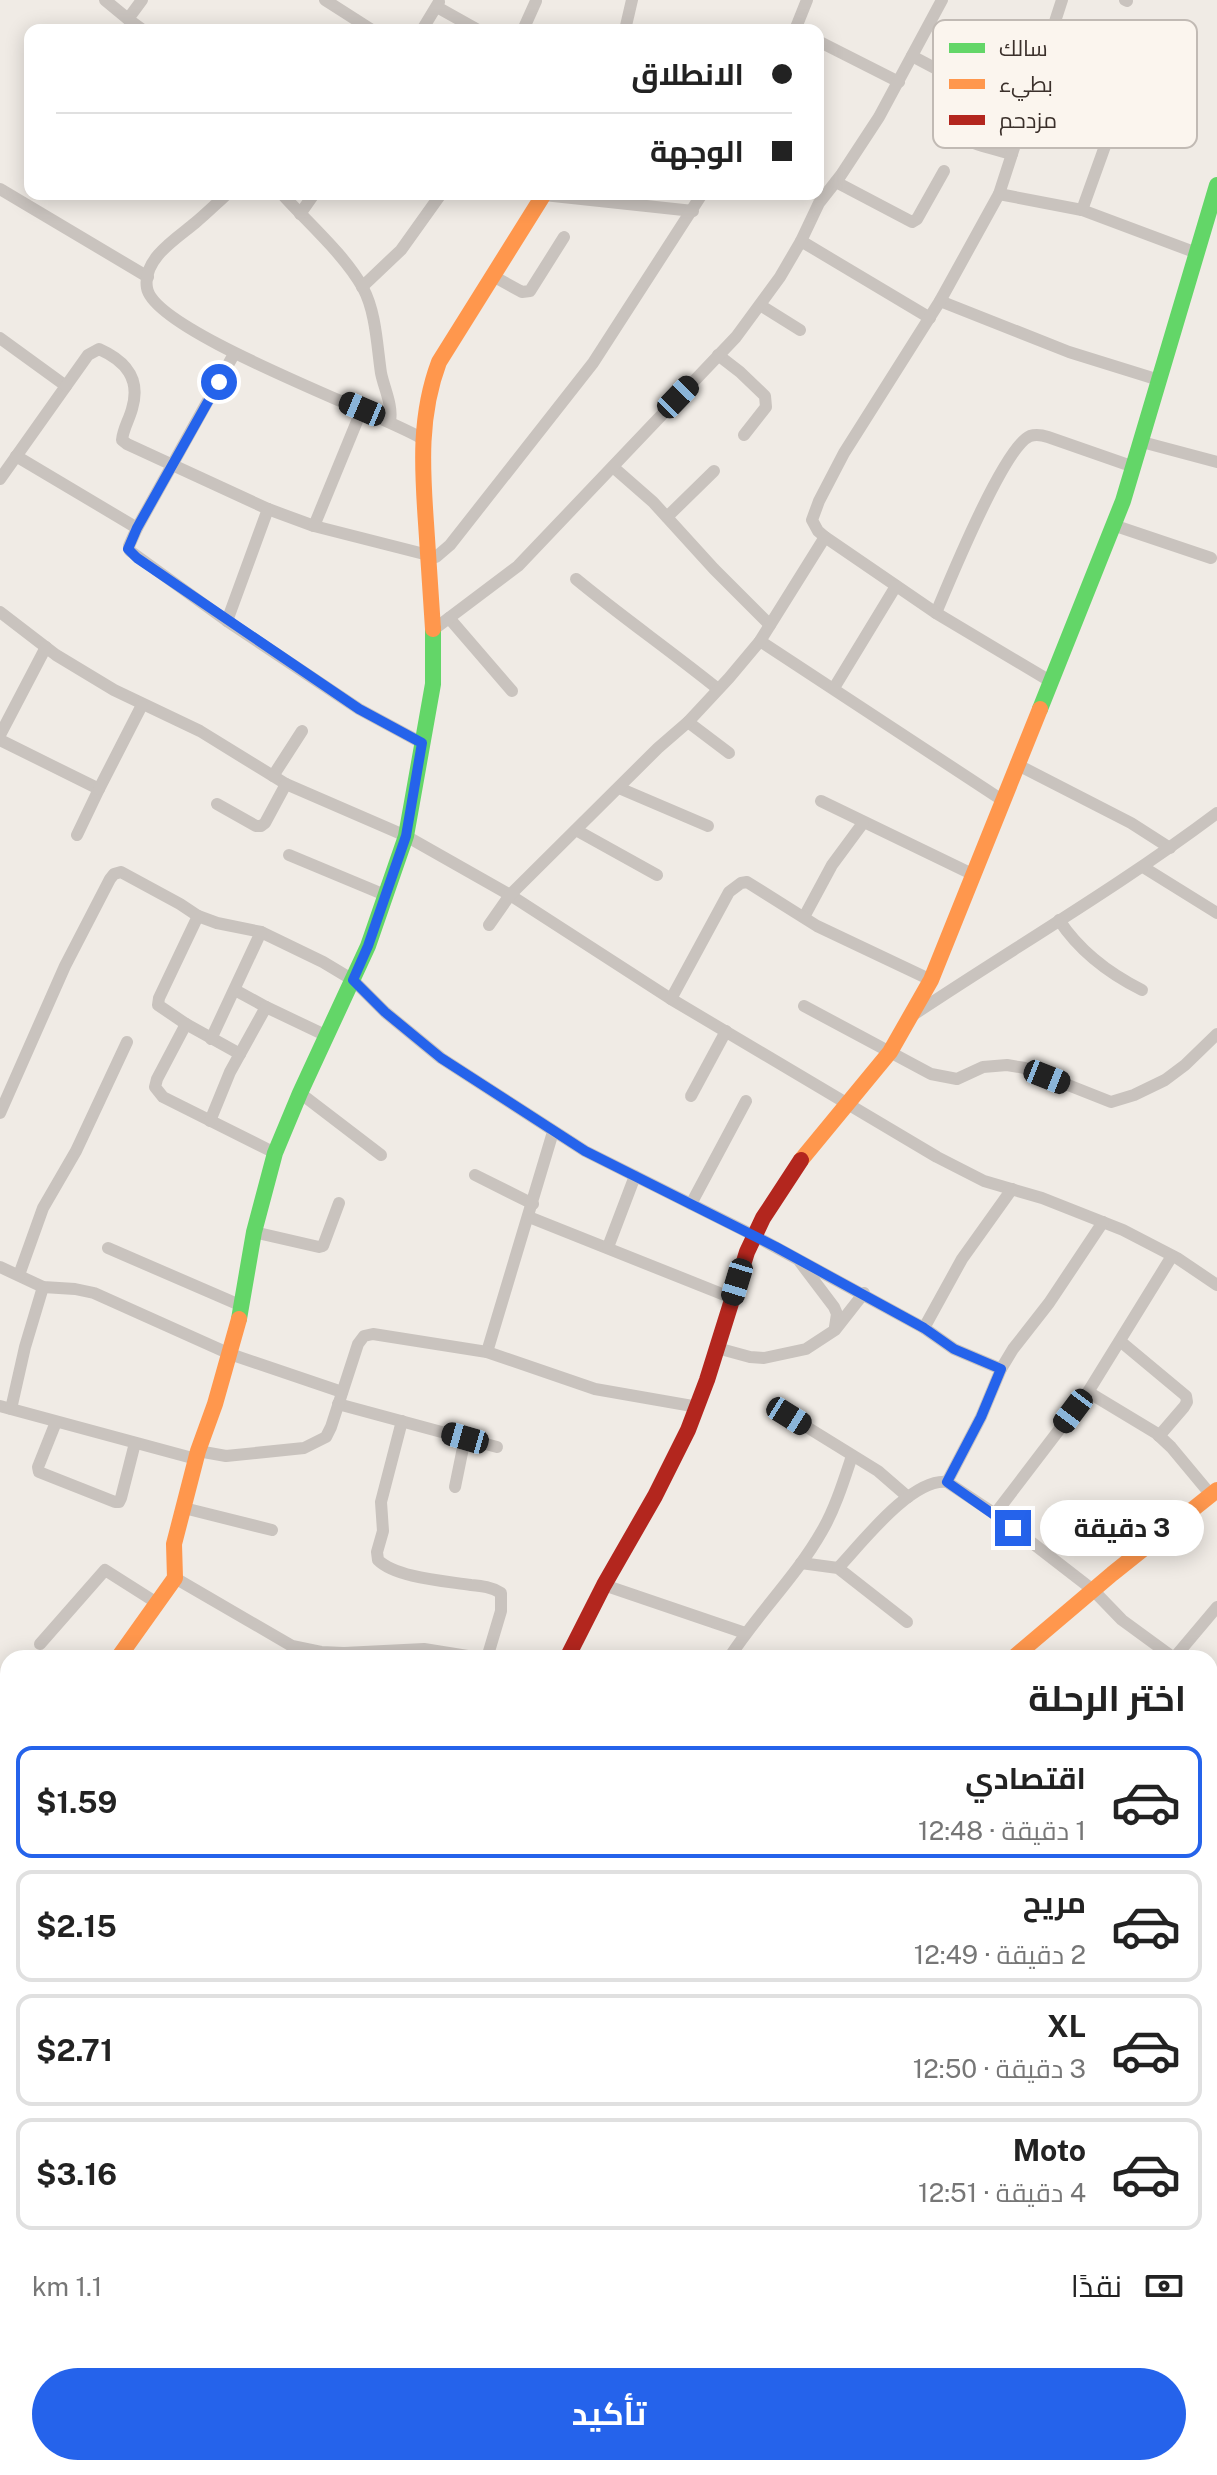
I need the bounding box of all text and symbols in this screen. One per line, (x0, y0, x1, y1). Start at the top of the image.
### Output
legend (933, 20, 1197, 148)
text: سالك (999, 35, 1048, 61)
text: الانطلاق (631, 56, 744, 92)
text: بطيء (999, 71, 1053, 101)
text: مزدحم (999, 107, 1057, 136)
text: الوجهة (650, 133, 744, 169)
route start (201, 364, 237, 400)
car (653, 371, 703, 423)
car (335, 389, 389, 429)
car (1020, 1057, 1074, 1097)
car (719, 1256, 755, 1308)
car (1049, 1385, 1097, 1437)
car (762, 1393, 816, 1439)
car (439, 1420, 491, 1456)
callout: 3 دقيقة (1041, 1500, 1205, 1556)
route end (995, 1510, 1031, 1546)
text: 3 دقيقة (1074, 1512, 1170, 1543)
text: اختر الرحلة (1028, 1677, 1186, 1719)
text: اقتصادي (965, 1760, 1086, 1796)
icon: car (1110, 1766, 1182, 1838)
text: $1.59 (36, 1784, 117, 1820)
text: 1 دقيقة · 12:48 (918, 1815, 1086, 1846)
text: مريح (1023, 1884, 1086, 1920)
icon: car (1110, 1890, 1182, 1962)
text: $2.15 (36, 1908, 117, 1944)
text: 2 دقيقة · 12:49 (914, 1939, 1086, 1970)
text: XL (1047, 2008, 1086, 2044)
icon: car (1110, 2014, 1182, 2086)
text: $2.71 (36, 2032, 113, 2068)
text: 3 دقيقة · 12:50 (913, 2053, 1086, 2084)
text: Moto (1013, 2132, 1086, 2168)
icon: car (1110, 2138, 1182, 2210)
text: $3.16 (36, 2156, 117, 2192)
text: 4 دقيقة · 12:51 (918, 2177, 1086, 2208)
icon: cash (1142, 2264, 1186, 2308)
text: نقدًا (1071, 2268, 1122, 2304)
text: 1.1 km (32, 2271, 102, 2302)
button: تأكيد (32, 2368, 1186, 2460)

